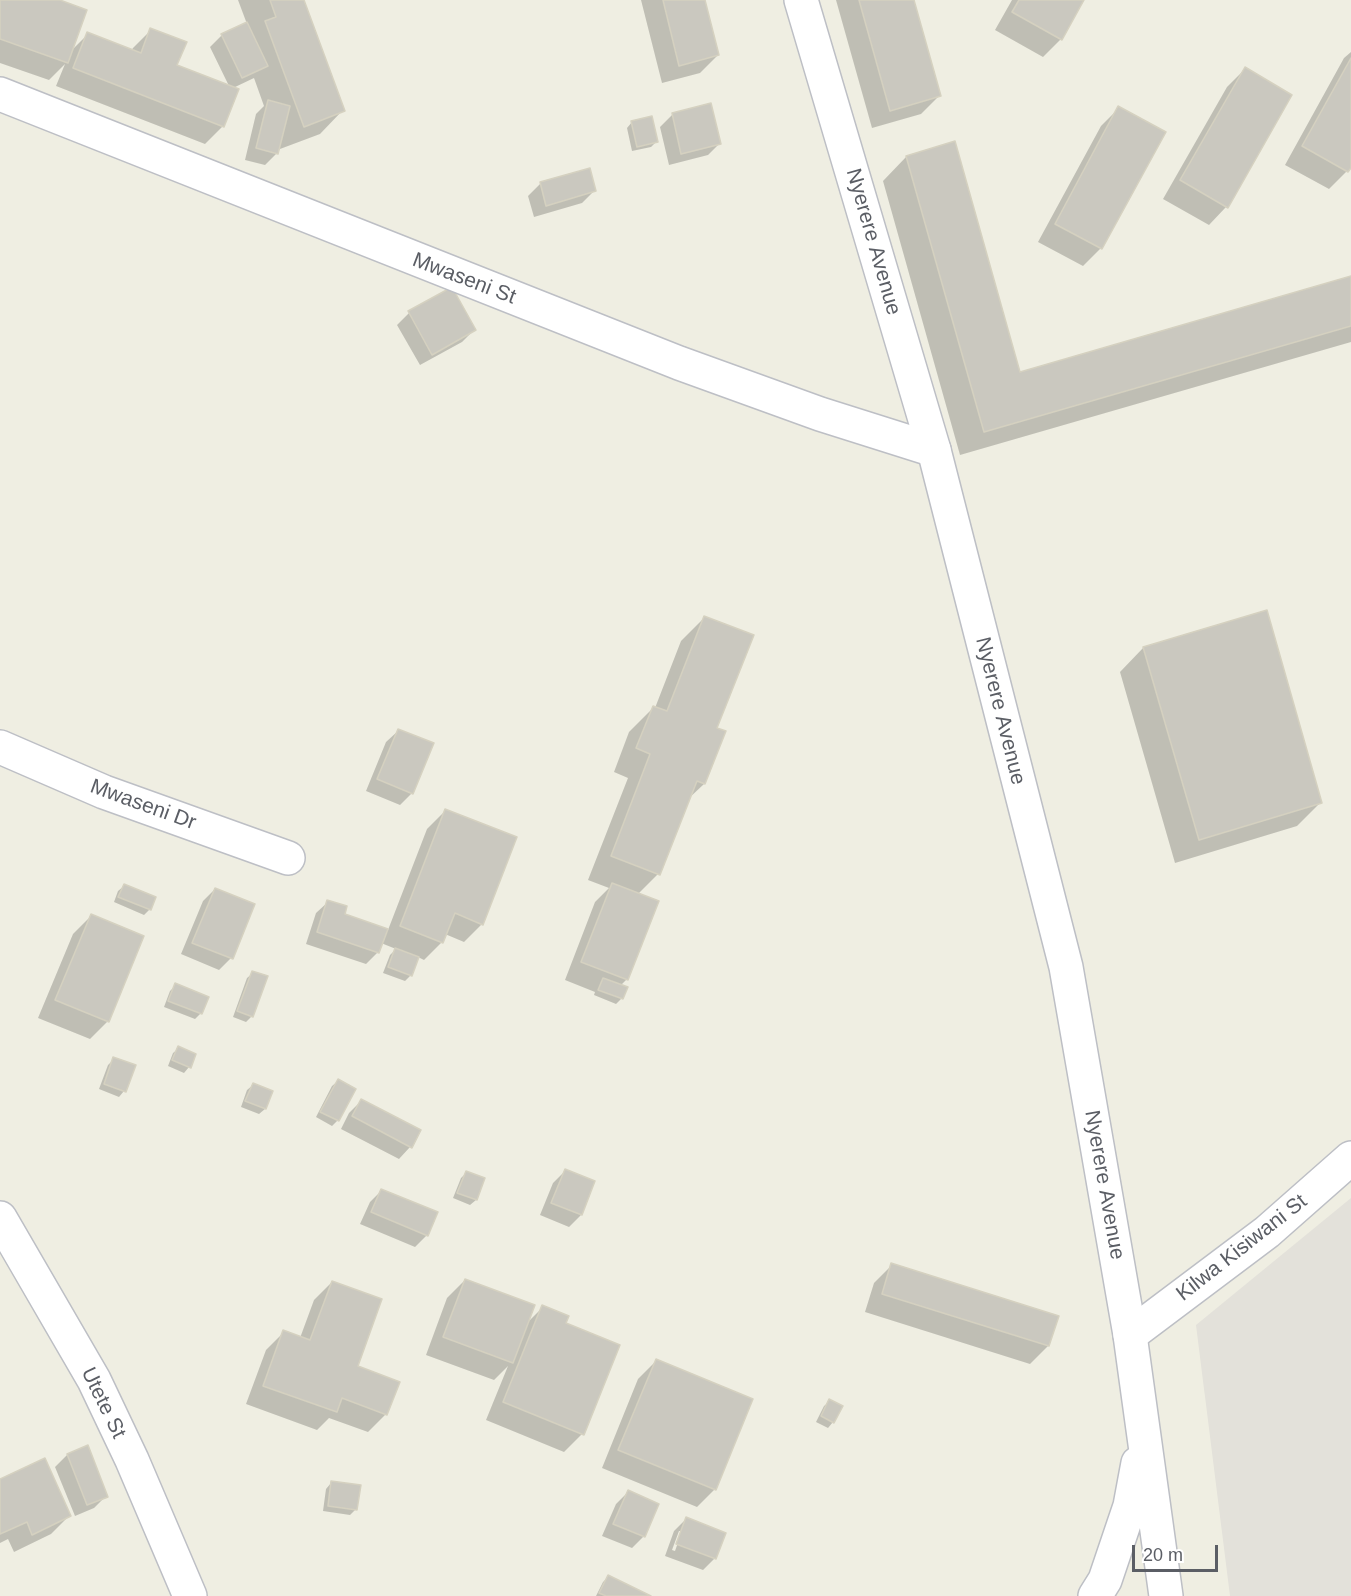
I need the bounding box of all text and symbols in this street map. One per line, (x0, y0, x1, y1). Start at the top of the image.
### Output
street label: Nyerere Avenue (840, 166, 906, 318)
street label: Mwaseni St (409, 248, 519, 310)
street label: Nyerere Avenue (969, 635, 1031, 787)
street label: Mwaseni Dr (87, 774, 199, 836)
street label: Nyerere Avenue (1078, 1108, 1130, 1262)
street label: Kilwa Kisiwani St (1172, 1189, 1312, 1307)
street label: Utete St (75, 1363, 131, 1443)
scale bar (1135, 1533, 1220, 1571)
text: 20 m (1143, 1545, 1183, 1565)

